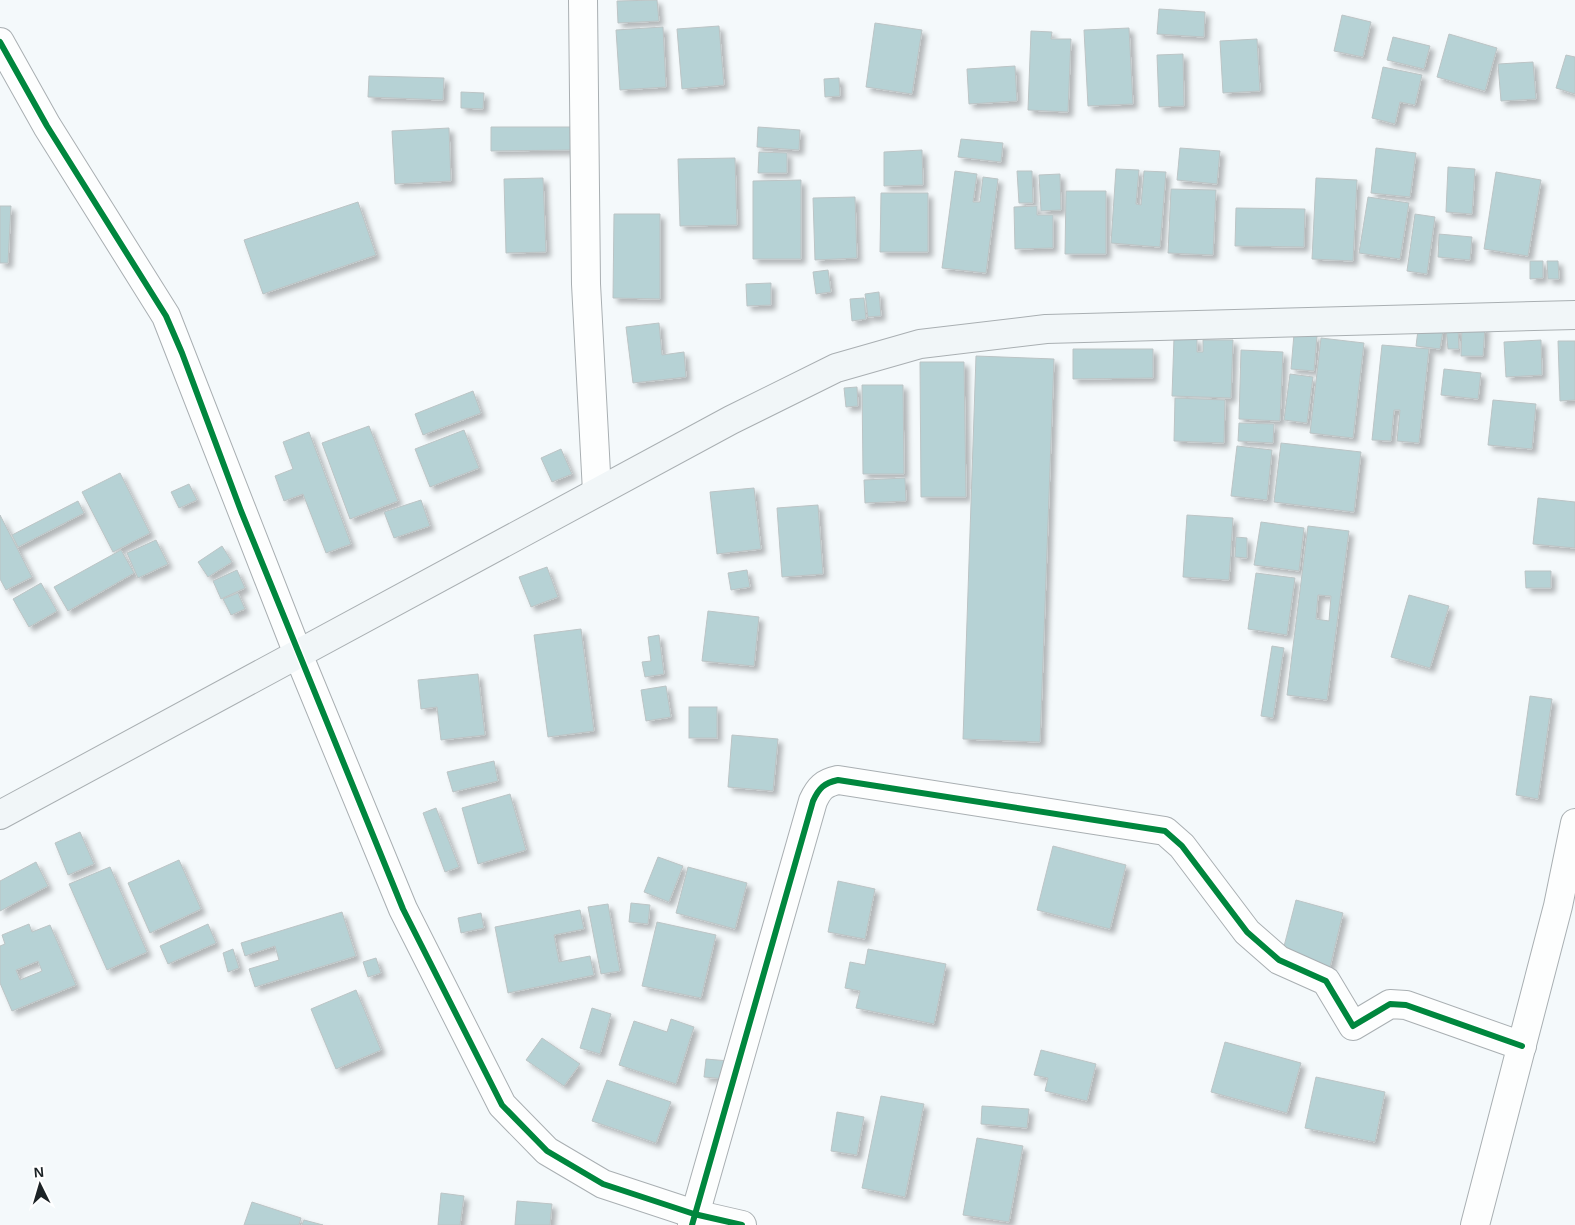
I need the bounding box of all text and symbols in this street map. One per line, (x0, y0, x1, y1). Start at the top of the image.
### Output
north arrow (15, 1160, 65, 1210)
text: N (33, 1164, 45, 1180)

